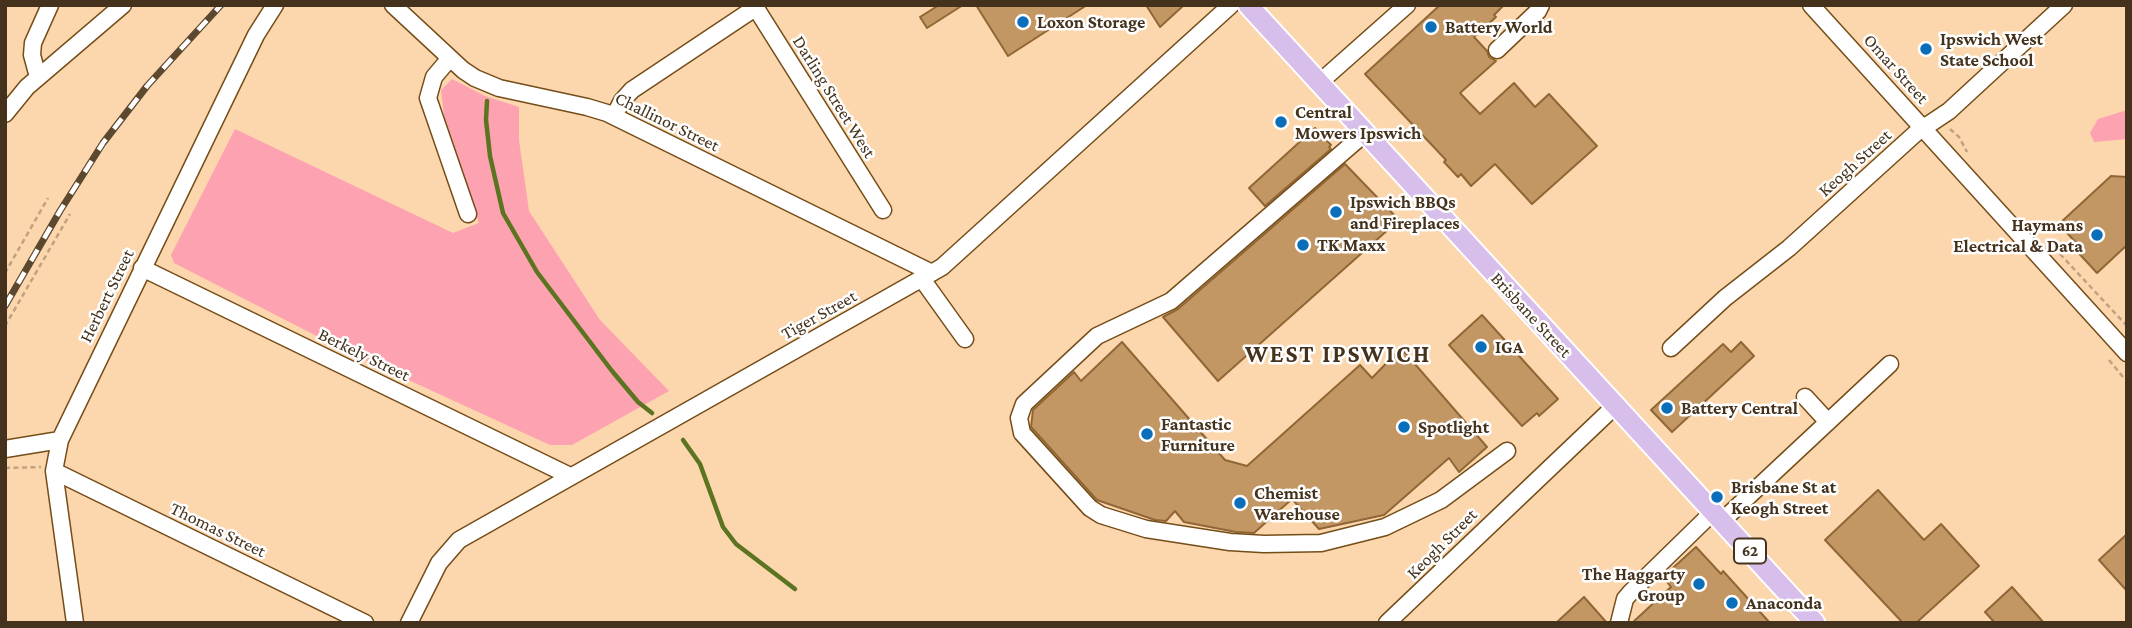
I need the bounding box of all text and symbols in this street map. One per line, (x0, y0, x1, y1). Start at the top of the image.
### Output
place label: Loxon Storage (1037, 11, 1145, 33)
marker: Loxon Storage (1015, 14, 1031, 30)
place label: Battery World (1445, 16, 1553, 38)
marker: Battery World (1423, 19, 1439, 35)
place label: Ipswich West State School (1940, 28, 2043, 70)
street label: Omar Street (1859, 30, 1933, 108)
street label: Darling Street West (788, 32, 880, 162)
marker: Ipswich West State School (1918, 41, 1934, 57)
street label: Challinor Street (611, 87, 723, 157)
place label: Central Mowers Ipswich (1295, 101, 1421, 144)
marker: Central Mowers Ipswich (1273, 114, 1289, 130)
street label: Keogh Street (1814, 125, 1896, 201)
place label: Ipswich BBQs and Fireplaces (1350, 191, 1460, 234)
marker: Ipswich BBQs and Fireplaces (1328, 204, 1344, 220)
place label: Haymans Electrical & Data (1953, 214, 2083, 256)
marker: Haymans Electrical & Data (2089, 227, 2105, 243)
place label: TK Maxx (1317, 234, 1385, 256)
marker: TK Maxx (1295, 237, 1311, 253)
street label: Herbert Street (75, 246, 139, 346)
street label: Brisbane Street (1486, 268, 1576, 362)
street label: Tiger Street (777, 285, 861, 345)
street label: Berkely Street (315, 324, 413, 386)
place label: IGA (1495, 336, 1523, 358)
marker: IGA (1473, 339, 1489, 355)
district label: WEST IPSWICH (1246, 341, 1430, 369)
place label: Battery Central (1681, 397, 1798, 419)
marker: Battery Central (1659, 400, 1675, 416)
place label: Fantastic Furniture (1161, 413, 1235, 456)
place label: Spotlight (1418, 416, 1489, 438)
marker: Spotlight (1396, 419, 1412, 435)
marker: Fantastic Furniture (1139, 426, 1155, 442)
place label: Brisbane St at Keogh Street (1731, 476, 1836, 518)
place label: Chemist Warehouse (1254, 482, 1340, 524)
marker: Brisbane St at Keogh Street (1709, 489, 1725, 505)
marker: Chemist Warehouse (1232, 495, 1248, 511)
street label: Thomas Street (167, 498, 269, 562)
street label: Keogh Street (1402, 504, 1482, 584)
road number: 62 (1734, 538, 1766, 564)
place label: The Haggarty Group (1582, 563, 1685, 606)
marker: The Haggarty Group (1691, 576, 1707, 592)
place label: Anaconda (1746, 592, 1822, 614)
marker: Anaconda (1724, 595, 1740, 611)

